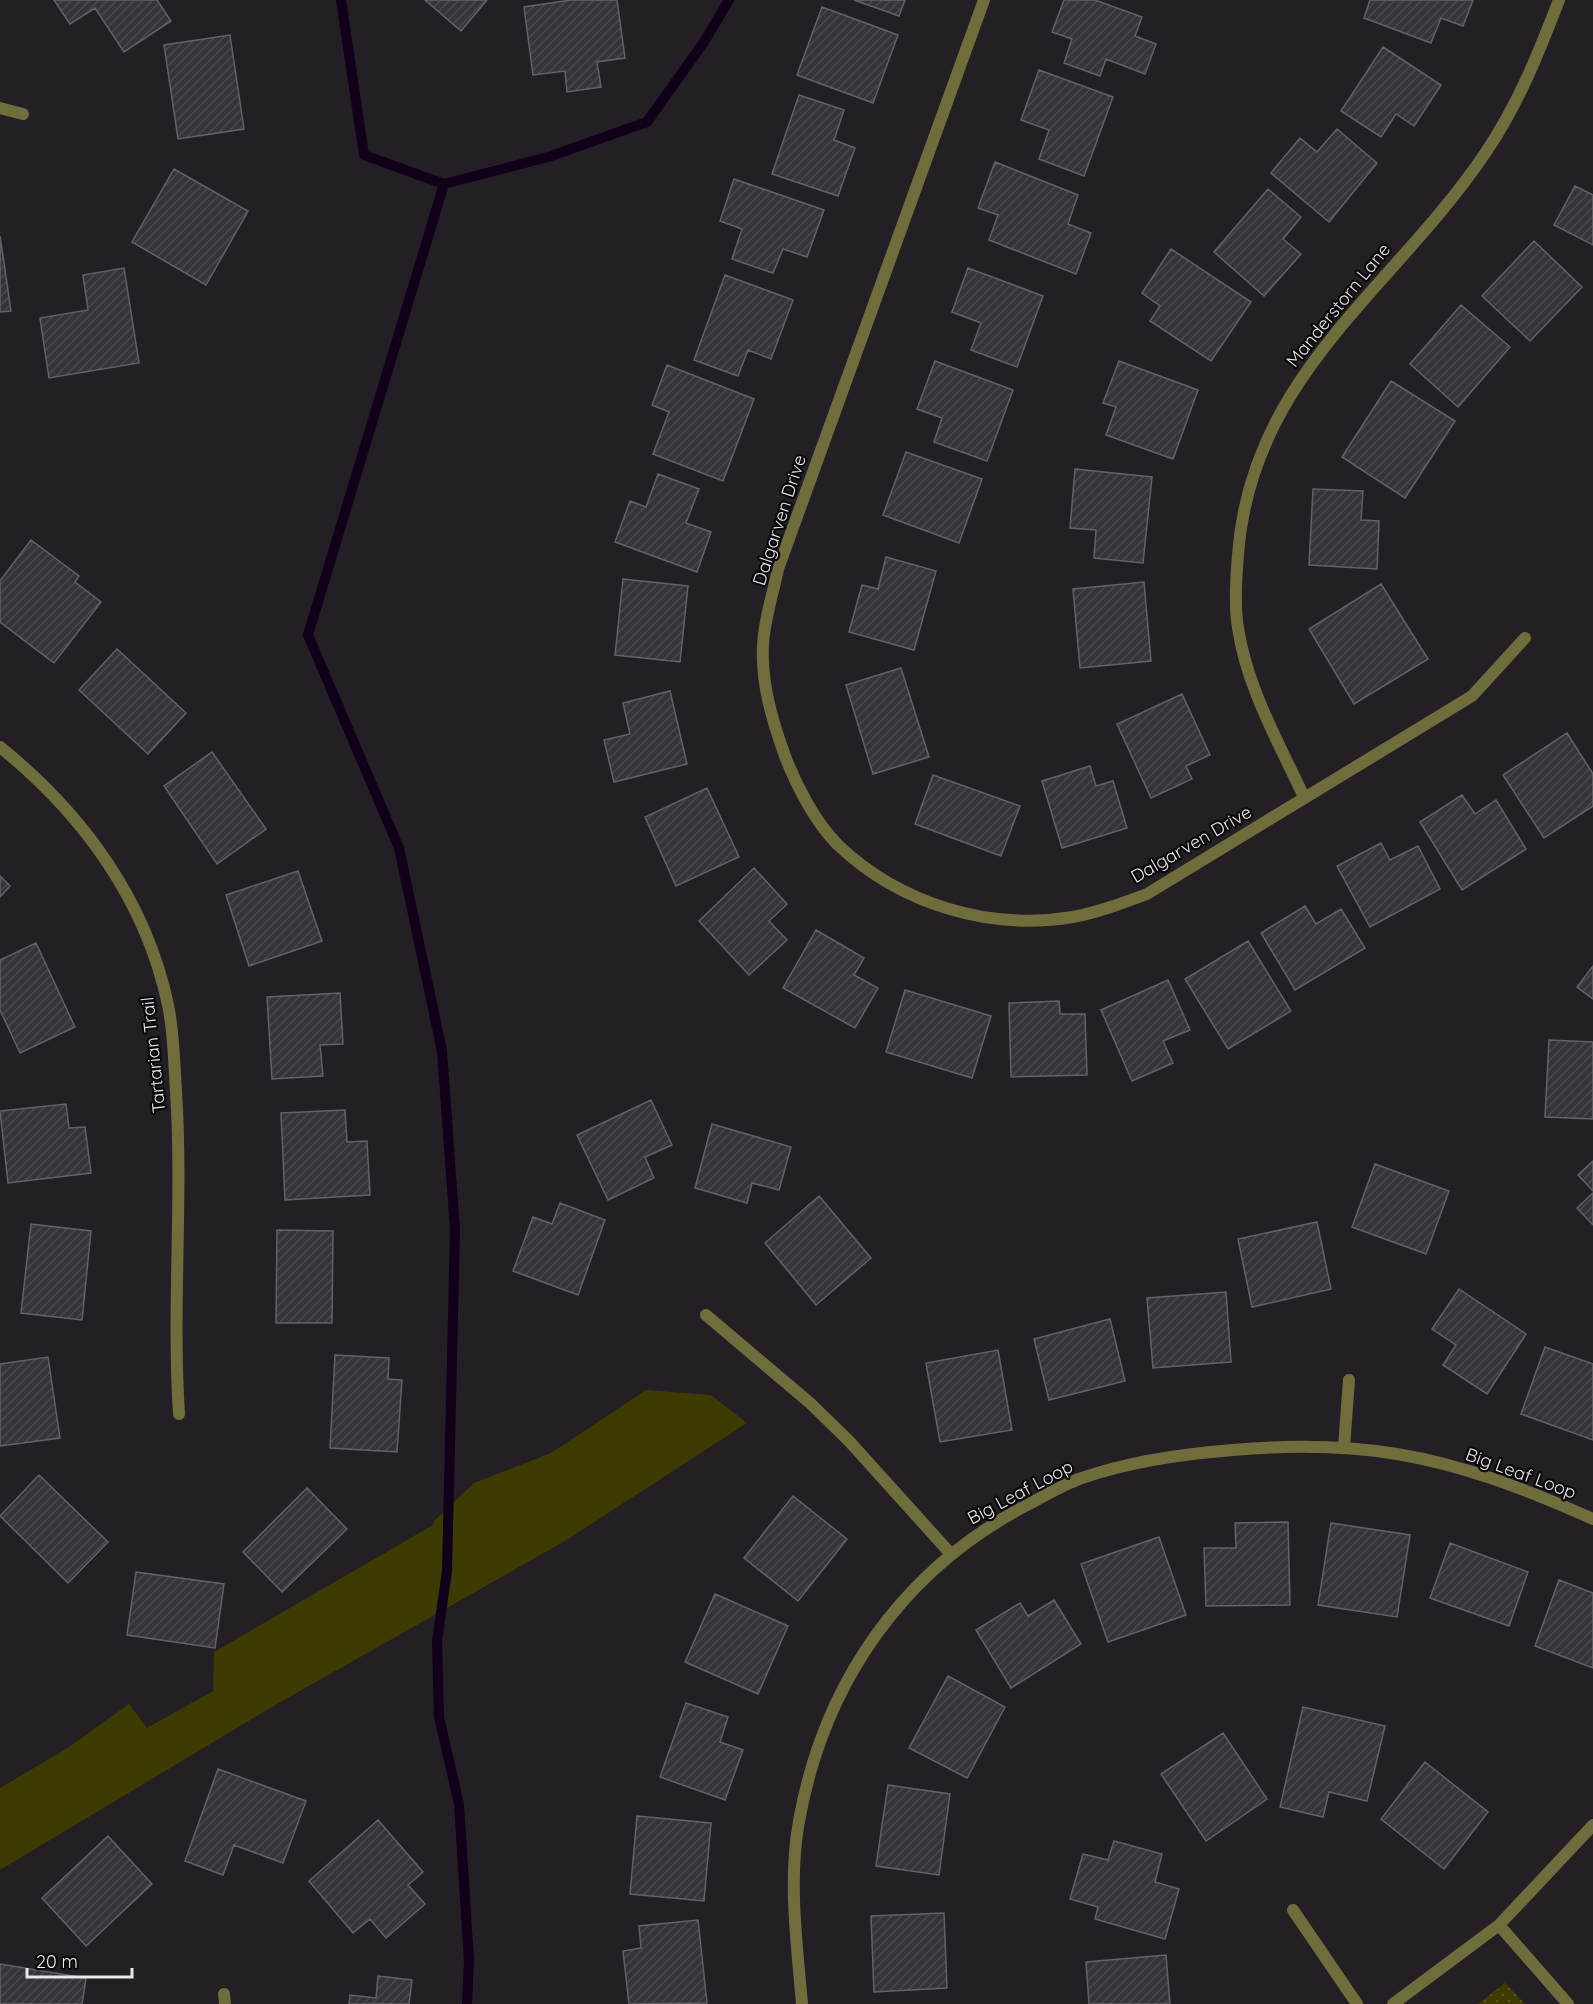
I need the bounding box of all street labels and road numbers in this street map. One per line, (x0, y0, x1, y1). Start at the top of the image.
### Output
street label: Manderstorn Lane (1281, 238, 1395, 372)
street label: Dalgarven Drive (747, 452, 811, 588)
street label: Dalgarven Drive (1126, 800, 1256, 888)
street label: Tartarian Trail (135, 996, 171, 1114)
street label: Big Leaf Loop (1463, 1442, 1580, 1504)
street label: Big Leaf Loop (963, 1455, 1077, 1529)

